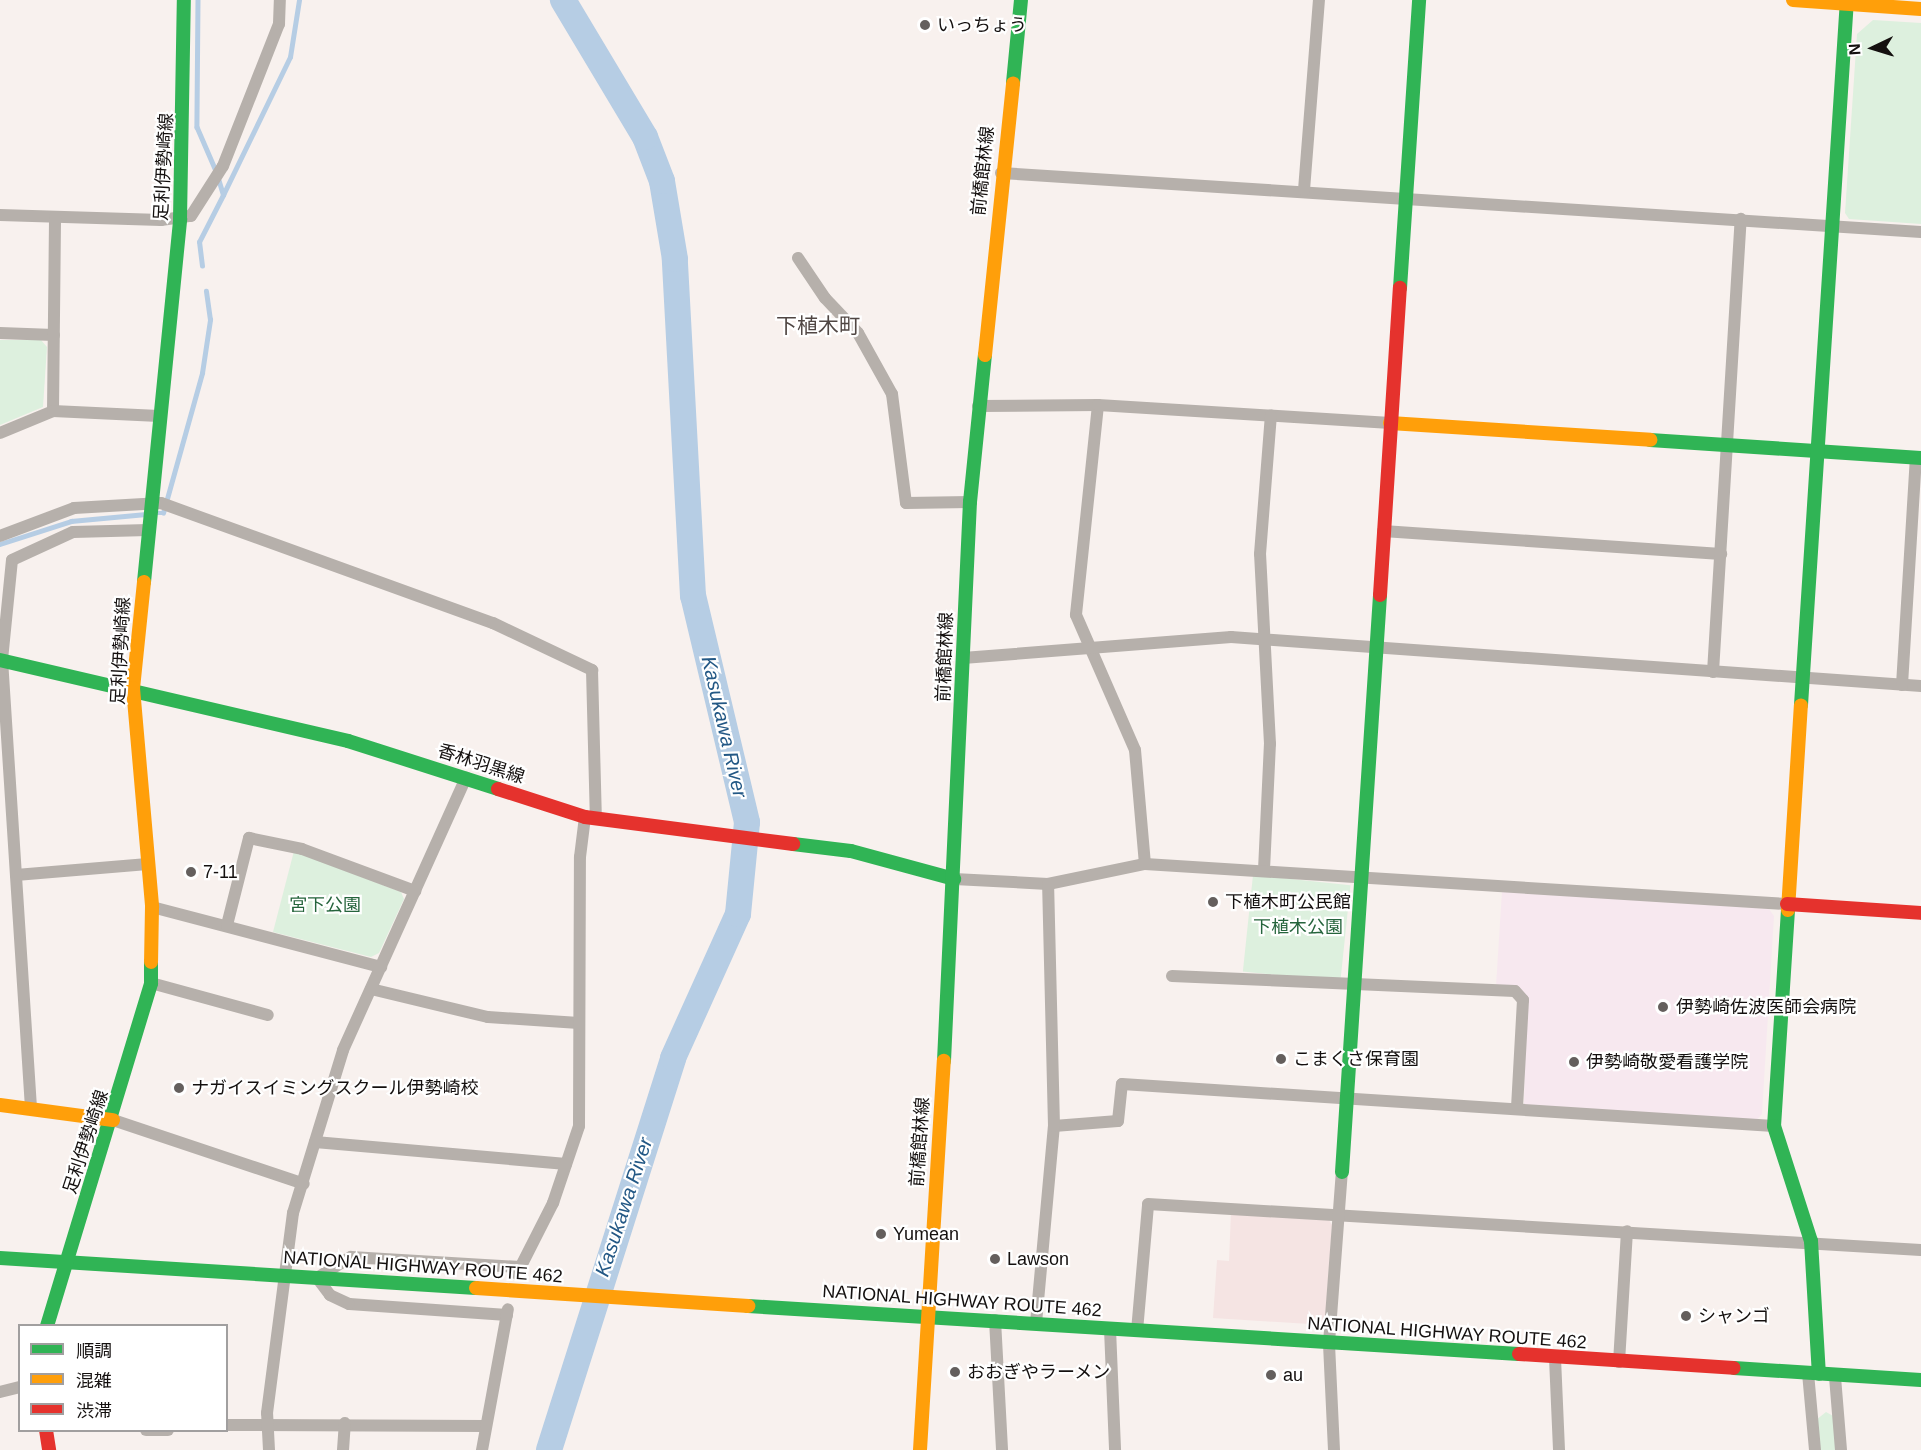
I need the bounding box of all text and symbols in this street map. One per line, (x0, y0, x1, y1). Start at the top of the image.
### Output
place label: いっちょう (937, 14, 1027, 36)
marker: いっちょう (918, 18, 932, 32)
north arrow (1843, 18, 1903, 78)
text: N (1846, 43, 1863, 56)
street label: 足利伊勢崎線 (150, 113, 178, 221)
street label: 前橋館林線 (968, 125, 998, 217)
district label: 下植木町 (776, 313, 860, 339)
street label: 足利伊勢崎線 (107, 597, 135, 705)
street label: 前橋館林線 (933, 612, 957, 702)
water label: Kasukawa River (696, 654, 752, 800)
street label: 香林羽黒線 (435, 740, 527, 788)
place label: 7-11 (203, 861, 238, 883)
marker: 7-11 (184, 865, 198, 879)
place label: 下植木町公民館 (1225, 891, 1351, 913)
park label: 宮下公園 (289, 894, 361, 916)
marker: 下植木町公民館 (1206, 895, 1220, 909)
park label: 下植木公園 (1253, 916, 1343, 938)
place label: 伊勢崎佐波医師会病院 (1676, 996, 1856, 1018)
marker: 伊勢崎佐波医師会病院 (1654, 998, 1672, 1016)
place label: こまくさ保育園 (1293, 1048, 1419, 1070)
place label: 伊勢崎敬愛看護学院 (1586, 1051, 1748, 1073)
marker: こまくさ保育園 (1274, 1052, 1288, 1066)
marker: 伊勢崎敬愛看護学院 (1567, 1055, 1581, 1069)
place label: ナガイスイミングスクール伊勢崎校 (191, 1077, 479, 1099)
marker: ナガイスイミングスクール伊勢崎校 (172, 1081, 186, 1095)
street label: 足利伊勢崎線 (59, 1087, 113, 1197)
street label: 前橋館林線 (906, 1096, 934, 1188)
water label: Kasukawa River (590, 1135, 658, 1279)
place label: Yumean (893, 1223, 959, 1245)
marker: Yumean (874, 1227, 888, 1241)
street label: NATIONAL HIGHWAY ROUTE 462 (282, 1246, 564, 1288)
place label: Lawson (1007, 1248, 1069, 1270)
marker: Lawson (988, 1252, 1002, 1266)
street label: NATIONAL HIGHWAY ROUTE 462 (821, 1280, 1103, 1322)
place label: シャンゴ (1698, 1305, 1770, 1327)
marker: シャンゴ (1679, 1309, 1693, 1323)
street label: NATIONAL HIGHWAY ROUTE 462 (1306, 1312, 1588, 1354)
legend (18, 1324, 228, 1432)
text: 順調 (76, 1341, 112, 1361)
place label: おおぎやラーメン (967, 1361, 1111, 1383)
place label: au (1283, 1364, 1303, 1386)
marker: おおぎやラーメン (948, 1365, 962, 1379)
marker: au (1264, 1368, 1278, 1382)
text: 混雑 (76, 1371, 112, 1391)
text: 渋滞 (76, 1401, 112, 1421)

